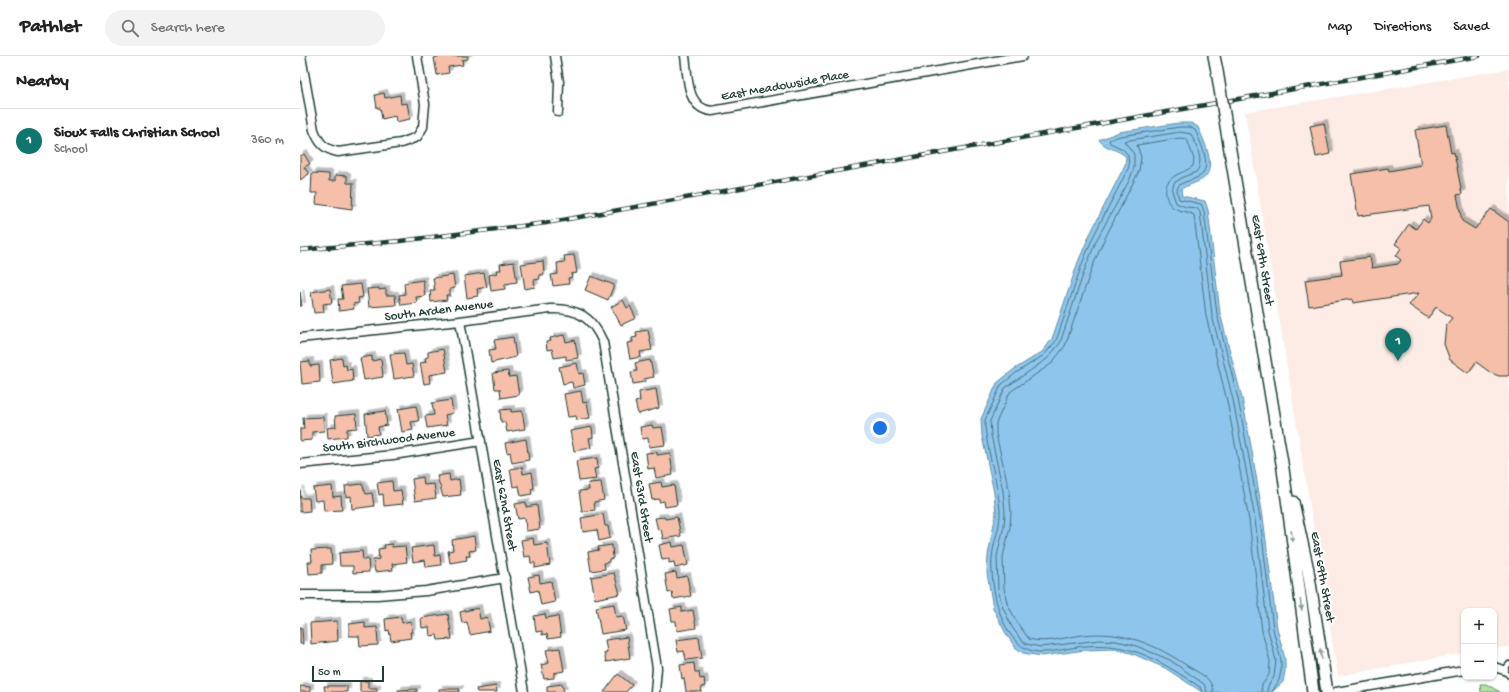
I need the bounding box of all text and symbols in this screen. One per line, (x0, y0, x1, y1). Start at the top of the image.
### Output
search box (105, 10, 385, 46)
text: Pathlet (20, 16, 81, 39)
icon: search (119, 17, 141, 39)
text: Search here (151, 19, 225, 37)
text: Map (1328, 19, 1352, 36)
text: Directions (1374, 19, 1431, 36)
text: Saved (1453, 19, 1489, 36)
street label: East Meadowside Place (720, 67, 850, 105)
text: Nearby (16, 72, 69, 92)
text: Sioux Falls Christian School (54, 124, 220, 142)
text: 1 (26, 133, 32, 148)
text: 360 m (251, 133, 284, 148)
text: School (54, 142, 88, 157)
street label: East 69th Street (1247, 214, 1277, 308)
street label: South Arden Avenue (384, 297, 494, 325)
pin: 1 (1385, 328, 1411, 361)
your location (870, 418, 890, 438)
street label: South Birchwood Avenue (322, 425, 456, 457)
street label: East 63rd Street (626, 450, 656, 545)
street label: East 62nd Street (489, 458, 520, 554)
one-way arrow (1288, 530, 1295, 542)
street label: East 69th Street (1307, 531, 1338, 625)
one-way arrow (1298, 599, 1304, 611)
map controls (1461, 608, 1497, 680)
button: + (1461, 608, 1497, 644)
button: − (1461, 644, 1497, 680)
one-way arrow (1318, 647, 1324, 660)
scale bar (312, 664, 384, 683)
text: 50 m (318, 667, 340, 679)

